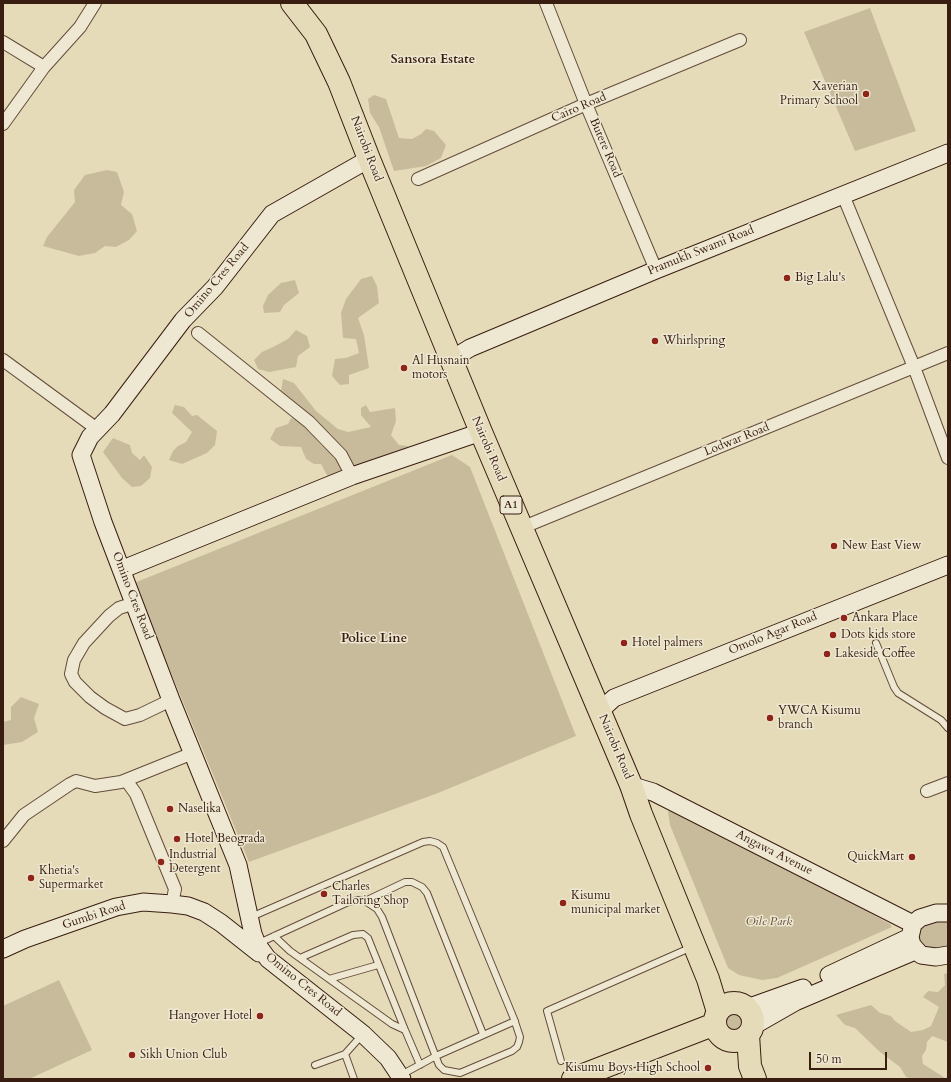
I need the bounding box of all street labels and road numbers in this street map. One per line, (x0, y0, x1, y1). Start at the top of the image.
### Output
street label: Cairo Road (549, 90, 609, 126)
street label: Nairobi Road (347, 114, 385, 184)
street label: Butere Road (586, 116, 624, 180)
street label: Pramukh Swami Road (646, 223, 756, 279)
street label: Omino Cres Road (182, 241, 252, 321)
street label: Nairobi Road (468, 414, 508, 484)
street label: Lodwar Road (702, 420, 772, 460)
road number: A1 (500, 496, 522, 514)
street label: Omino Cres Road (109, 550, 155, 642)
street label: Omolo Agar Road (727, 610, 819, 658)
street label: Nairobi Road (595, 712, 635, 782)
street label: Angawa Avenue (733, 827, 815, 879)
street label: Gumbi Road (61, 899, 127, 933)
street label: Omino Cres Road (262, 950, 344, 1020)

